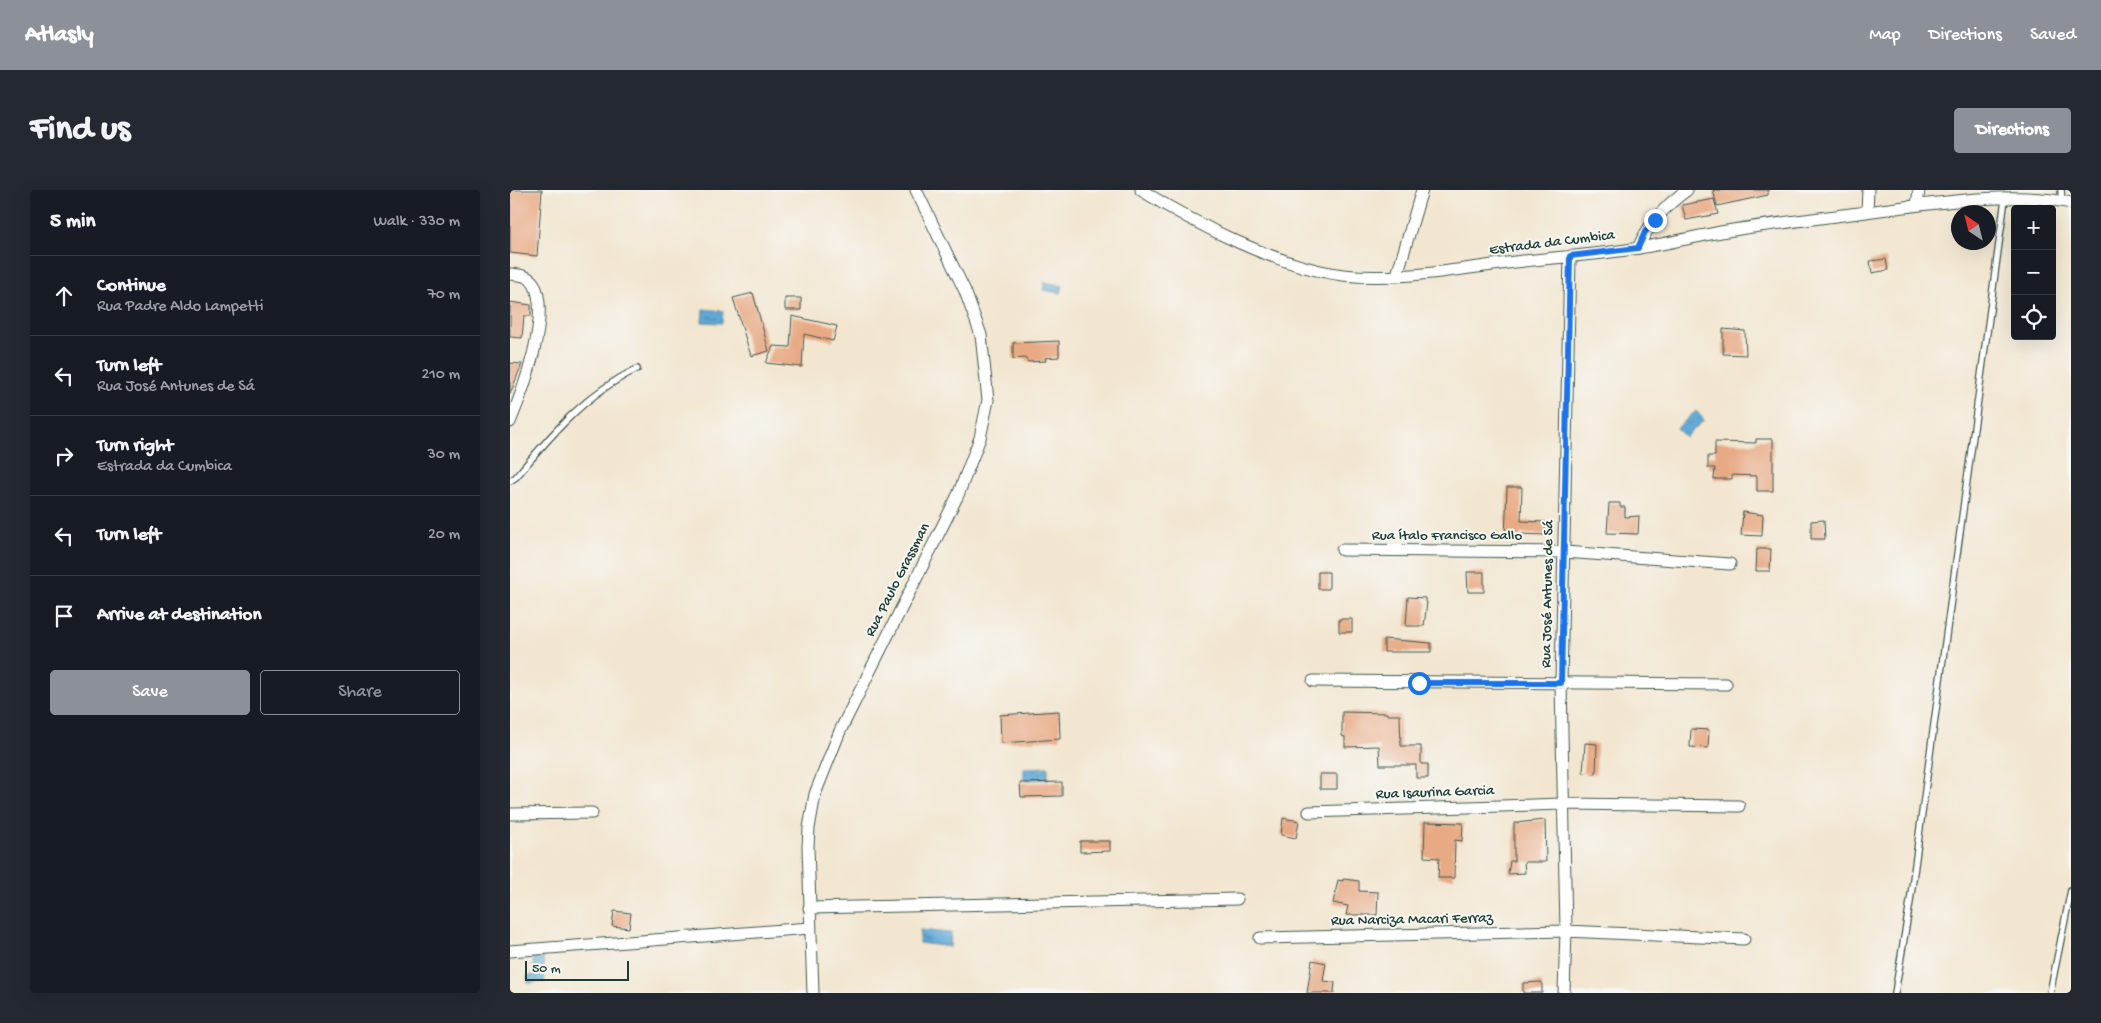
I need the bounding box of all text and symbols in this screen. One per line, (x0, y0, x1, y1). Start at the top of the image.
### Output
text: Atlasly (25, 21, 94, 50)
text: Map (1869, 25, 1901, 46)
text: Directions (1929, 25, 2002, 46)
text: Saved (2030, 25, 2076, 46)
button: Directions (1954, 108, 2071, 153)
text: Find us (30, 110, 130, 151)
north arrow (1951, 205, 1996, 250)
map controls (2011, 205, 2056, 340)
button: + (2011, 205, 2056, 250)
route end (1644, 209, 1667, 232)
text: 5 min (50, 210, 95, 235)
text: Walk · 330 m (373, 213, 460, 232)
street label: Estrada da Cumbica (1488, 226, 1616, 260)
button: − (2011, 250, 2056, 295)
text: Continue (97, 275, 166, 298)
icon: ahead (50, 282, 78, 310)
text: 70 m (427, 286, 460, 305)
button: locate (2011, 295, 2056, 340)
text: Rua Padre Aldo Lampetti (97, 298, 264, 317)
text: Turn left (97, 355, 161, 378)
icon: left (50, 362, 78, 390)
text: 210 m (421, 366, 460, 385)
text: Rua José Antunes de Sá (97, 378, 255, 397)
text: Turn right (97, 435, 173, 458)
icon: right (50, 442, 78, 470)
text: 30 m (427, 446, 460, 465)
text: Estrada da Cumbica (97, 458, 232, 477)
street label: Rua José Antunes de Sá (1538, 519, 1558, 668)
street label: Rua Paulo Grassman (862, 520, 934, 640)
icon: left (50, 522, 78, 550)
text: Turn left (97, 524, 161, 547)
text: 20 m (428, 526, 460, 545)
street label: Rua Ítalo Francisco Gallo (1372, 527, 1522, 545)
icon: arrive (50, 602, 78, 630)
text: Arrive at destination (97, 604, 261, 627)
button: Save (50, 670, 250, 715)
button: Share (260, 670, 460, 715)
route start (1408, 672, 1431, 695)
street label: Rua Isaurina Garcia (1375, 782, 1495, 804)
street label: Rua Narciza Macari Ferraz (1331, 910, 1494, 930)
scale bar (525, 958, 629, 981)
text: 50 m (532, 961, 561, 978)

